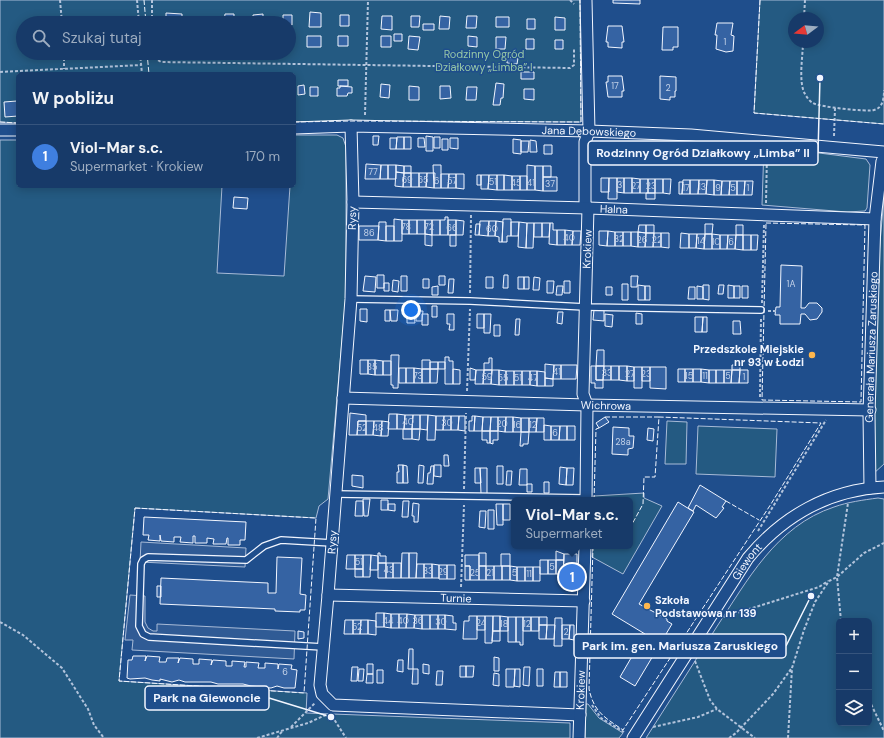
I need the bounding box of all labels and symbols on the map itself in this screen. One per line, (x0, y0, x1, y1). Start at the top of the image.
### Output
north arrow (788, 12, 824, 48)
house number: 1 (724, 36, 727, 48)
park label: Rodzinny Ogród Działkowy „Limba” I (435, 47, 533, 74)
house number: 17 (611, 80, 619, 92)
house number: 2 (665, 82, 671, 94)
street label: Jana Dębowskiego (541, 123, 636, 140)
callout: Rodzinny Ogród Działkowy „Limba” II (588, 141, 818, 165)
text: Rodzinny Ogród Działkowy „Limba” II (596, 145, 810, 161)
house number: 77 (368, 166, 378, 178)
house number: 69 (401, 174, 413, 186)
house number: 65 (418, 174, 428, 186)
house number: 61 (434, 175, 442, 187)
house number: 57 (447, 175, 457, 187)
house number: 51 (489, 176, 497, 188)
house number: 45 (511, 177, 521, 189)
house number: 41 (527, 177, 535, 189)
house number: 37 (545, 178, 555, 190)
house number: 31 (617, 179, 625, 191)
house number: 27 (631, 180, 641, 192)
house number: 23 (646, 180, 656, 192)
house number: 13 (698, 181, 706, 193)
house number: 17 (682, 182, 690, 194)
house number: 9 (715, 182, 721, 194)
house number: 5 (730, 182, 736, 194)
house number: 1 (747, 182, 750, 194)
street label: Halna (600, 201, 628, 217)
street label: Rysy (345, 206, 359, 230)
house number: 78 (401, 221, 411, 233)
house number: 72 (424, 221, 434, 233)
house number: 66 (446, 222, 458, 234)
house number: 60 (486, 223, 498, 235)
house number: 86 (363, 227, 375, 239)
street label: Krokiew (579, 228, 595, 269)
house number: 40 (563, 232, 575, 244)
house number: 32 (614, 233, 624, 245)
house number: 26 (637, 234, 648, 246)
house number: 22 (652, 234, 662, 246)
house number: 14 (697, 235, 706, 247)
house number: 10 (712, 236, 720, 248)
house number: 6 (728, 236, 734, 248)
street label: Generała Mariusza Zaruskiego (862, 271, 880, 423)
house number: 1A (787, 278, 795, 290)
your location (401, 300, 421, 320)
place label: Przedszkole Miejskie nr 93 w Łodzi (693, 342, 804, 369)
marker: Przedszkole Miejskie nr 93 w Łodzi (807, 350, 817, 360)
house number: 85 (367, 361, 377, 373)
house number: 41 (553, 366, 561, 378)
house number: 33 (602, 367, 612, 379)
house number: 27 (625, 368, 635, 380)
house number: 23 (641, 368, 651, 380)
house number: 73 (413, 370, 423, 382)
house number: 15 (685, 370, 693, 382)
house number: 11 (702, 370, 708, 382)
house number: 5 (725, 370, 731, 382)
house number: 59 (482, 371, 493, 383)
house number: 1 (743, 371, 746, 383)
house number: 55 (498, 372, 508, 384)
house number: 51 (514, 372, 522, 384)
house number: 47 (528, 372, 538, 384)
street label: Wichrowa (581, 398, 631, 413)
house number: 40 (402, 416, 414, 428)
house number: 30 (441, 417, 453, 429)
house number: 20 (496, 418, 508, 430)
house number: 16 (513, 419, 522, 431)
house number: 12 (529, 419, 537, 431)
house number: 52 (357, 422, 367, 434)
house number: 48 (373, 422, 383, 434)
house number: 6 (552, 427, 558, 439)
house number: 28a (615, 436, 631, 448)
street label: Rysy (324, 530, 340, 554)
street label: Giewont (729, 540, 765, 583)
house number: 51 (355, 556, 363, 568)
house number: 5 (549, 561, 555, 573)
pin: 1 (559, 562, 585, 592)
house number: 43 (384, 564, 394, 576)
house number: 33 (423, 565, 433, 577)
house number: 29 (438, 566, 449, 578)
house number: 25 (470, 567, 480, 579)
house number: 21 (486, 567, 494, 579)
house number: 15 (509, 567, 517, 579)
house number: 11 (526, 568, 532, 580)
street label: Turnie (440, 591, 472, 605)
place label: Szkoła Podstawowa nr 139 (655, 593, 757, 620)
marker: Szkoła Podstawowa nr 139 (642, 601, 652, 611)
house number: 44 (383, 615, 394, 627)
house number: 40 (397, 615, 409, 627)
house number: 36 (413, 615, 424, 627)
house number: 30 (435, 616, 447, 628)
house number: 24 (476, 617, 487, 629)
house number: 18 (500, 618, 508, 630)
house number: 12 (523, 618, 531, 630)
house number: 52 (352, 621, 362, 633)
house number: 2 (563, 626, 569, 638)
callout: Park im. gen. Mariusza Zaruskiego (574, 634, 786, 658)
text: Park im. gen. Mariusza Zaruskiego (582, 638, 778, 654)
house number: 6 (282, 666, 288, 678)
street label: Krokiew (573, 669, 588, 710)
callout: Park na Giewoncie (145, 686, 269, 710)
text: Park na Giewoncie (153, 690, 261, 706)

